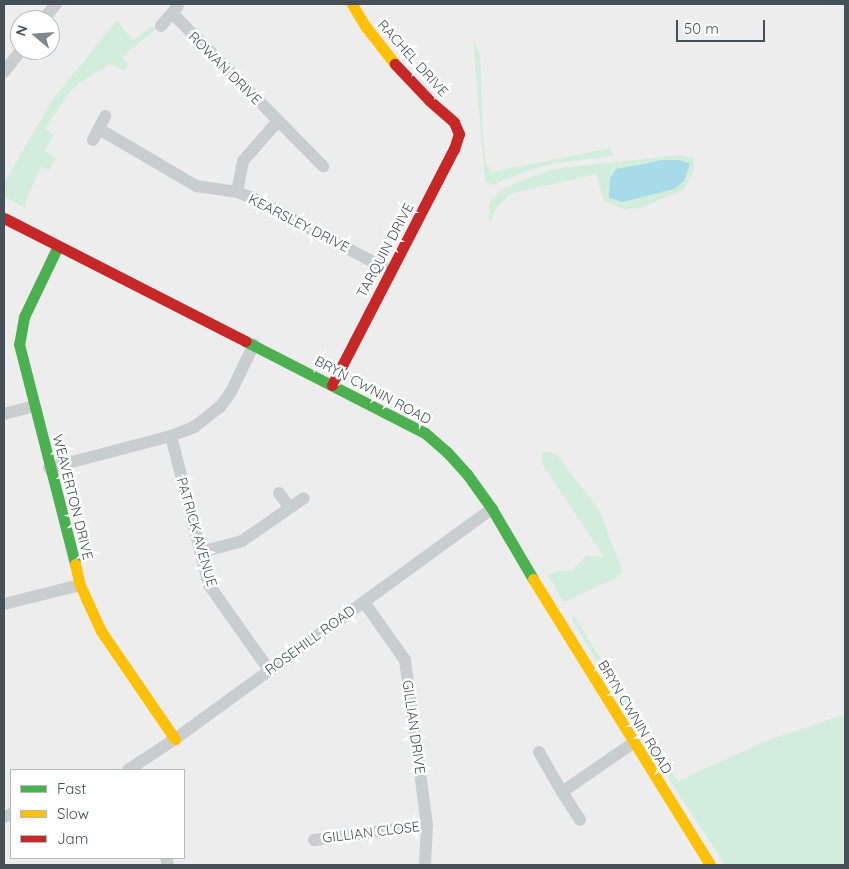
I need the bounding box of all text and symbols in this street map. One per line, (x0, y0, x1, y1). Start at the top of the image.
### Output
north arrow (10, 10, 60, 60)
scale bar (679, 10, 768, 42)
street label: RACHEL DRIVE (374, 16, 452, 100)
text: 50 m (684, 19, 719, 38)
text: N (12, 23, 32, 38)
street label: ROWAN DRIVE (185, 28, 265, 108)
street label: KEARSLEY DRIVE (246, 190, 352, 256)
street label: TARQUIN DRIVE (353, 200, 417, 300)
street label: BRYN CWNIN ROAD (312, 352, 434, 428)
street label: WEAVERTON DRIVE (49, 432, 97, 562)
street label: PATRICK AVENUE (173, 475, 221, 589)
street label: ROSEHILL ROAD (262, 602, 358, 678)
street label: BRYN CWNIN ROAD (594, 657, 676, 777)
street label: GILLIAN DRIVE (399, 679, 429, 775)
legend (10, 769, 185, 859)
text: Fast (57, 779, 86, 798)
text: Slow (57, 804, 89, 823)
street label: GILLIAN CLOSE (321, 818, 421, 846)
text: Jam (57, 829, 88, 848)

